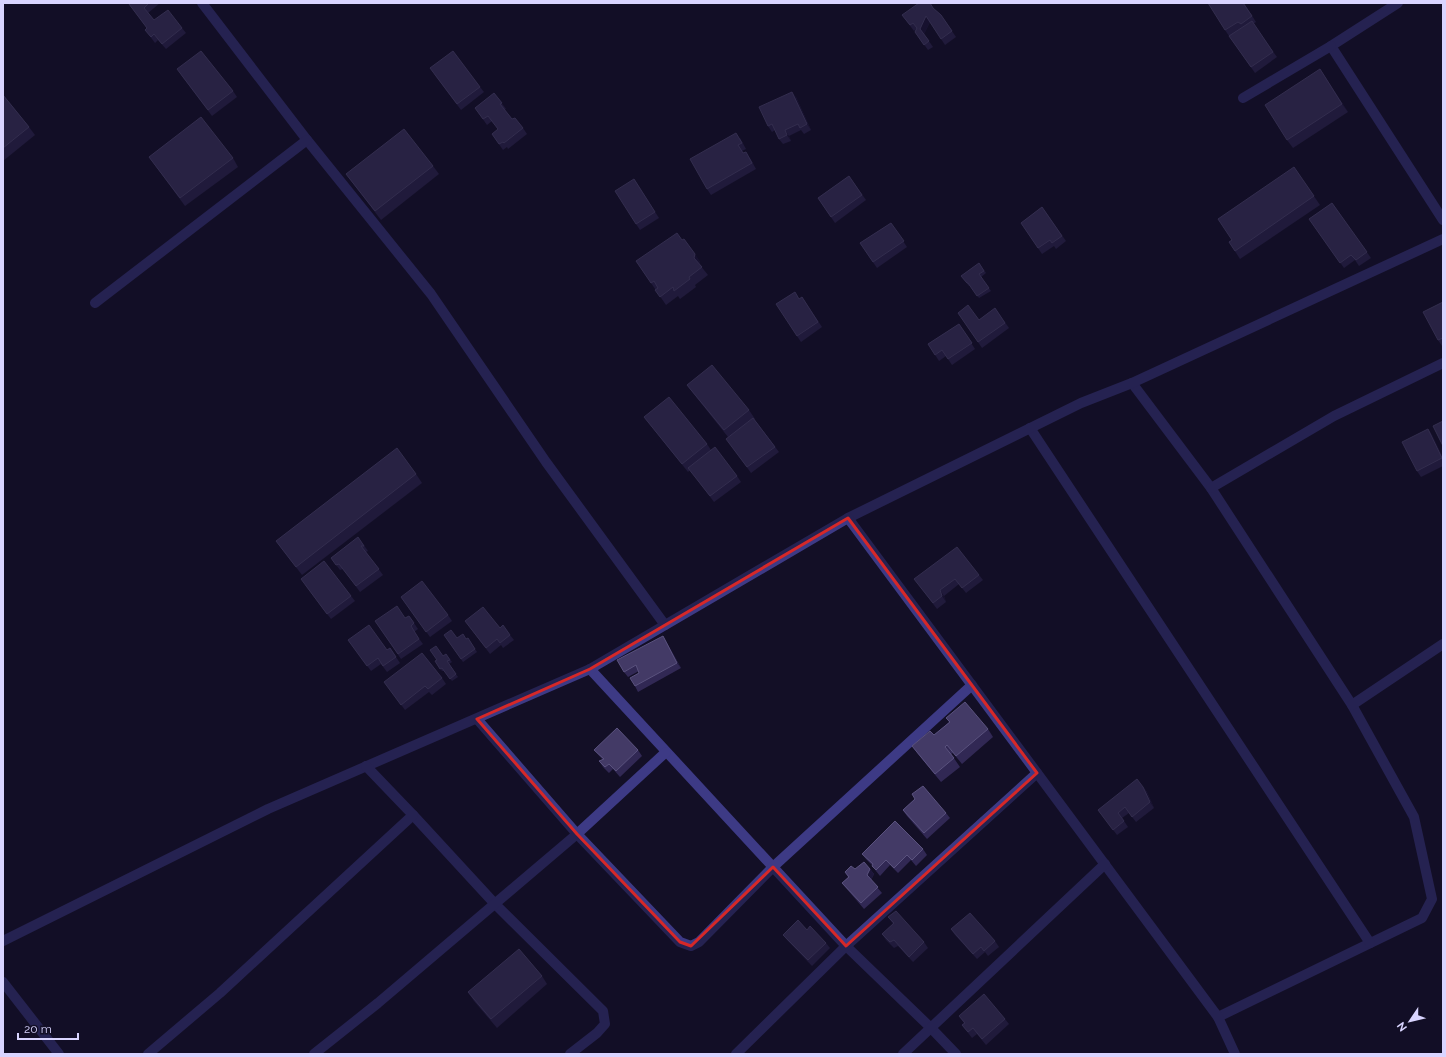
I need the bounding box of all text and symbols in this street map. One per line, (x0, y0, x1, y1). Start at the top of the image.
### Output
north arrow (1390, 1001, 1430, 1041)
scale bar (18, 1015, 78, 1041)
text: N (1394, 1019, 1410, 1034)
text: 20 m (24, 1022, 52, 1036)

